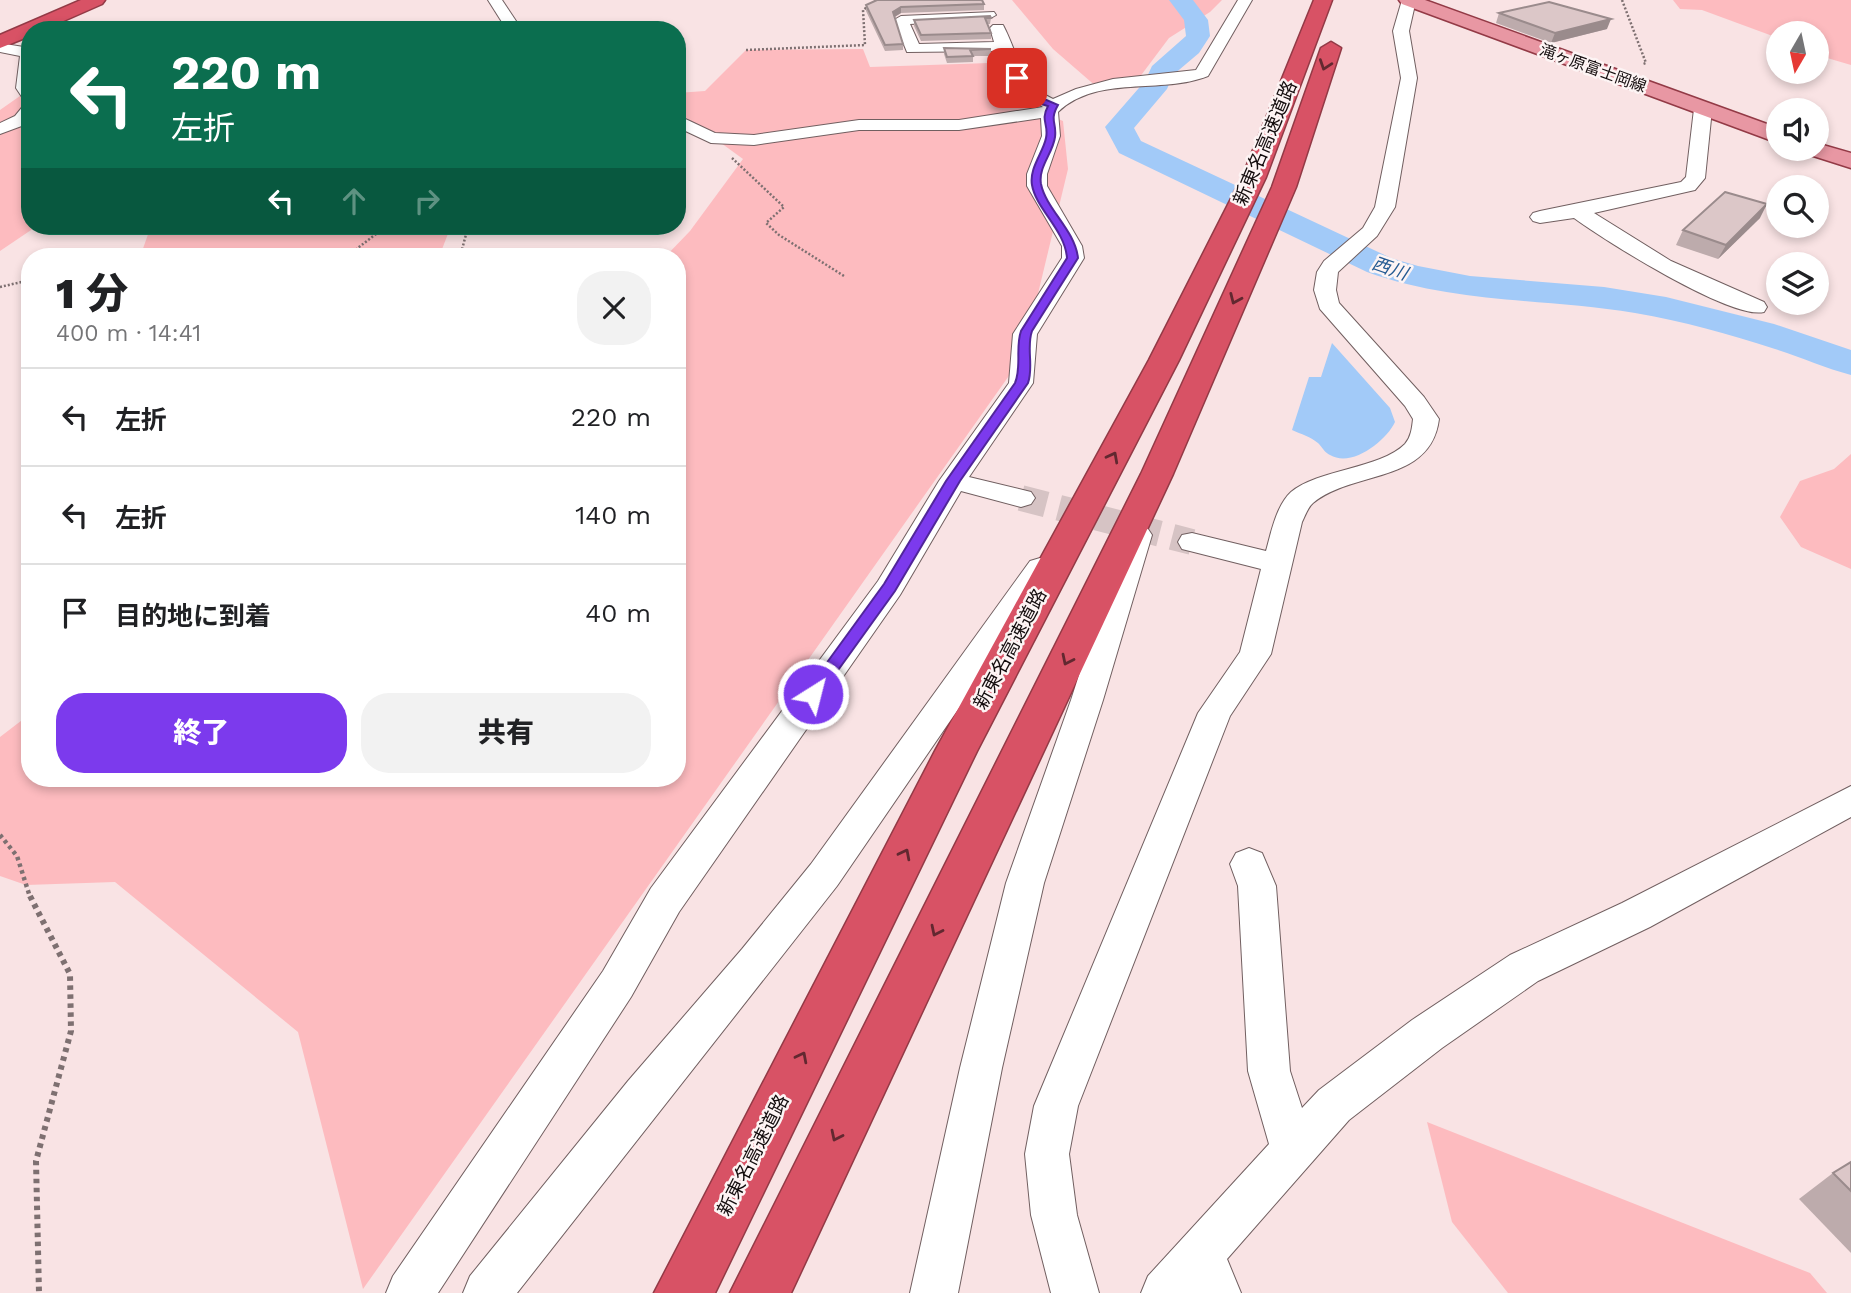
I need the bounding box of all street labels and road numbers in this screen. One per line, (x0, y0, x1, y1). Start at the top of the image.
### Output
street label: 滝ヶ原富士岡線 (1537, 40, 1649, 96)
street label: 新東名高速道路 (1228, 77, 1302, 209)
street label: 新東名高速道路 (969, 585, 1051, 713)
street label: 新東名高速道路 (713, 1091, 793, 1219)

